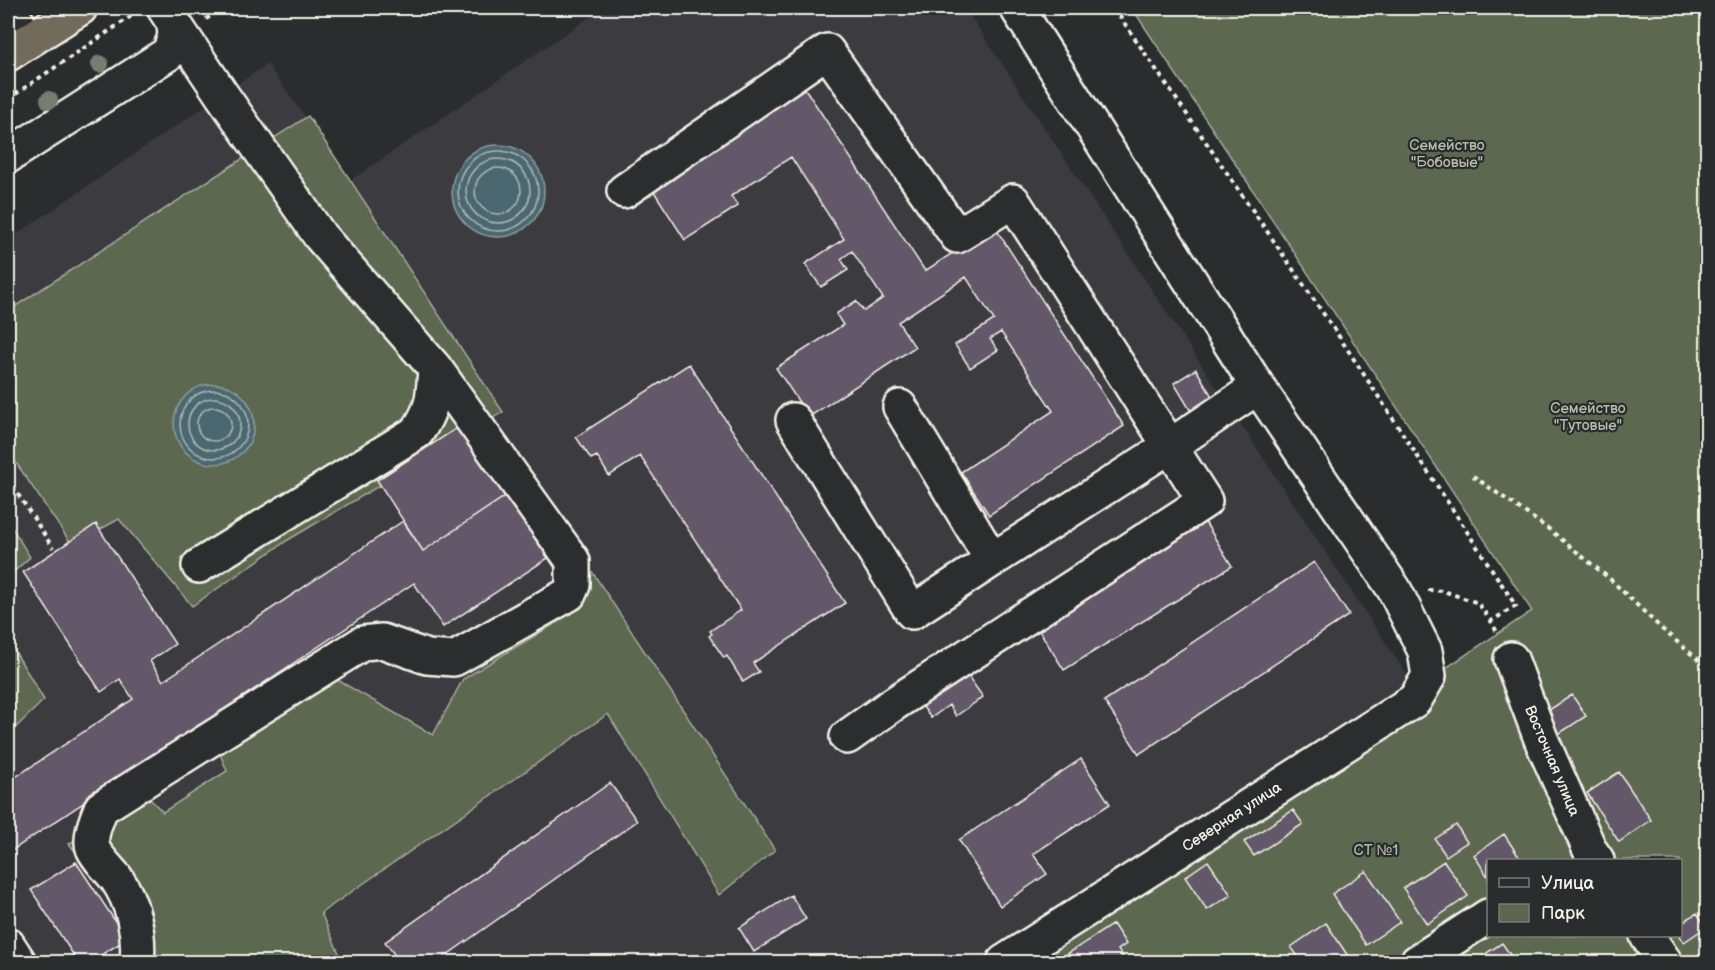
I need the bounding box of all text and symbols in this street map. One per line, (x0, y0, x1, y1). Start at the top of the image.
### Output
park label: Семейство "Бобовые" (1409, 136, 1485, 172)
park label: Семейство "Тутовые" (1550, 399, 1626, 435)
street label: Восточная улица (1520, 703, 1584, 819)
street label: Северная улица (1179, 778, 1285, 856)
park label: СТ №1 (1354, 841, 1398, 860)
legend (1487, 859, 1682, 937)
text: Улица (1541, 873, 1595, 894)
text: Парк (1541, 903, 1585, 924)

